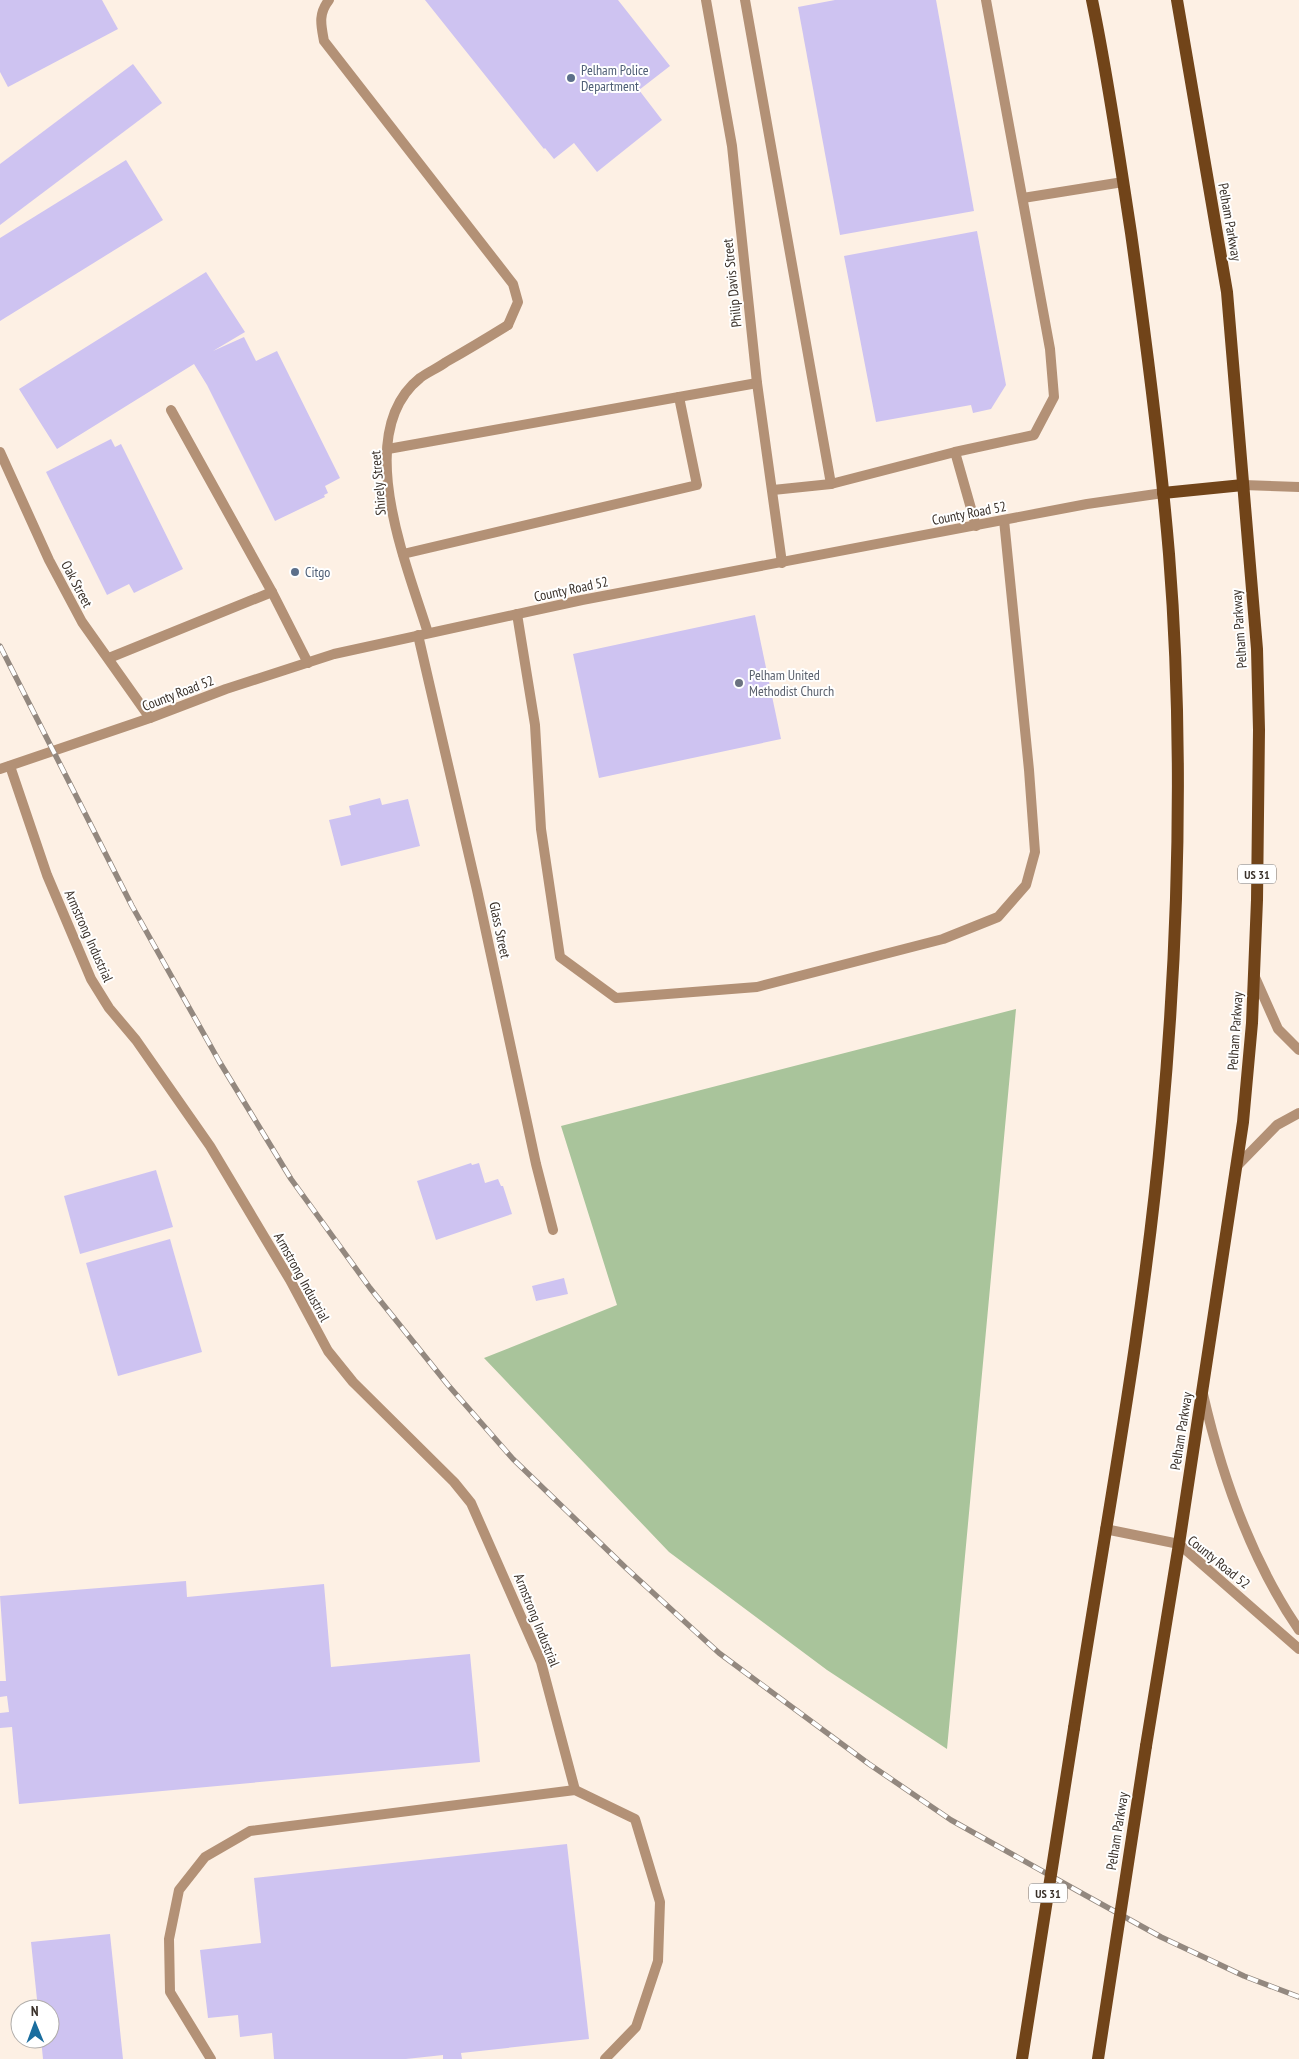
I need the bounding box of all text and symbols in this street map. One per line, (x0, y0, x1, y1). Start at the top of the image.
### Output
place label: Pelham Police Department (581, 61, 649, 95)
marker: Pelham Police Department (565, 72, 577, 84)
street label: Pelham Parkway (1214, 182, 1246, 263)
street label: Philip Davis Street (718, 238, 746, 328)
street label: Shirely Street (366, 450, 390, 516)
street label: County Road 52 (930, 497, 1008, 529)
street label: Oak Street (57, 558, 97, 611)
place label: Citgo (305, 563, 330, 581)
marker: Citgo (289, 566, 301, 578)
street label: County Road 52 (532, 572, 610, 606)
street label: Pelham Parkway (1227, 588, 1251, 669)
place label: Pelham United Methodist Church (749, 666, 834, 700)
street label: County Road 52 (140, 671, 216, 715)
marker: Pelham United Methodist Church (733, 677, 745, 689)
road number: US 31 (1238, 864, 1276, 884)
street label: Armstrong Industrial (61, 887, 118, 986)
street label: Glass Street (485, 900, 515, 960)
street label: Pelham Parkway (1223, 990, 1247, 1071)
street label: Armstrong Industrial (270, 1229, 334, 1325)
street label: Pelham Parkway (1166, 1390, 1196, 1471)
street label: County Road 52 (1184, 1531, 1254, 1593)
street label: Armstrong Industrial (510, 1571, 564, 1670)
street label: Pelham Parkway (1102, 1790, 1132, 1871)
road number: US 31 (1029, 1884, 1067, 1902)
north arrow (10, 1999, 60, 2049)
text: N (31, 2002, 39, 2020)

